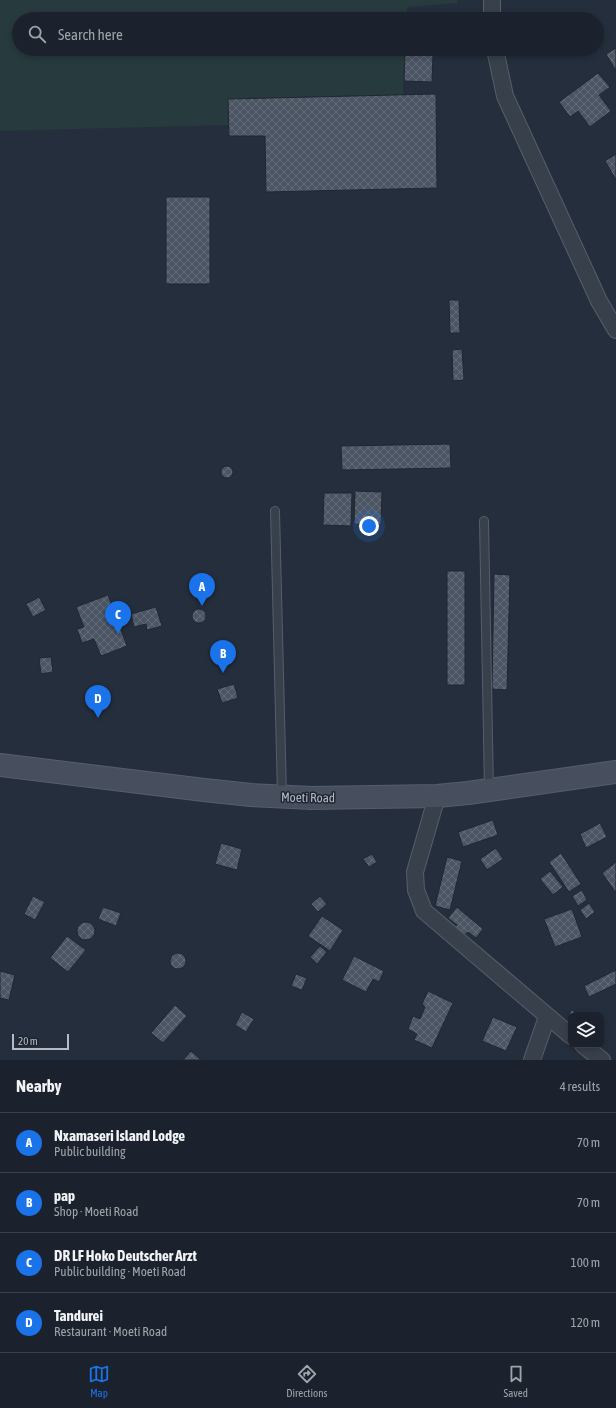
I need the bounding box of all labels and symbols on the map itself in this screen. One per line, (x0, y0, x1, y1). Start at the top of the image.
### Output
your location (359, 516, 379, 536)
pin: A (189, 573, 215, 606)
pin: C (105, 601, 131, 634)
pin: B (210, 640, 236, 673)
pin: D (85, 685, 111, 718)
street label: Moeti Road (281, 790, 335, 805)
scale bar (12, 1032, 69, 1051)

